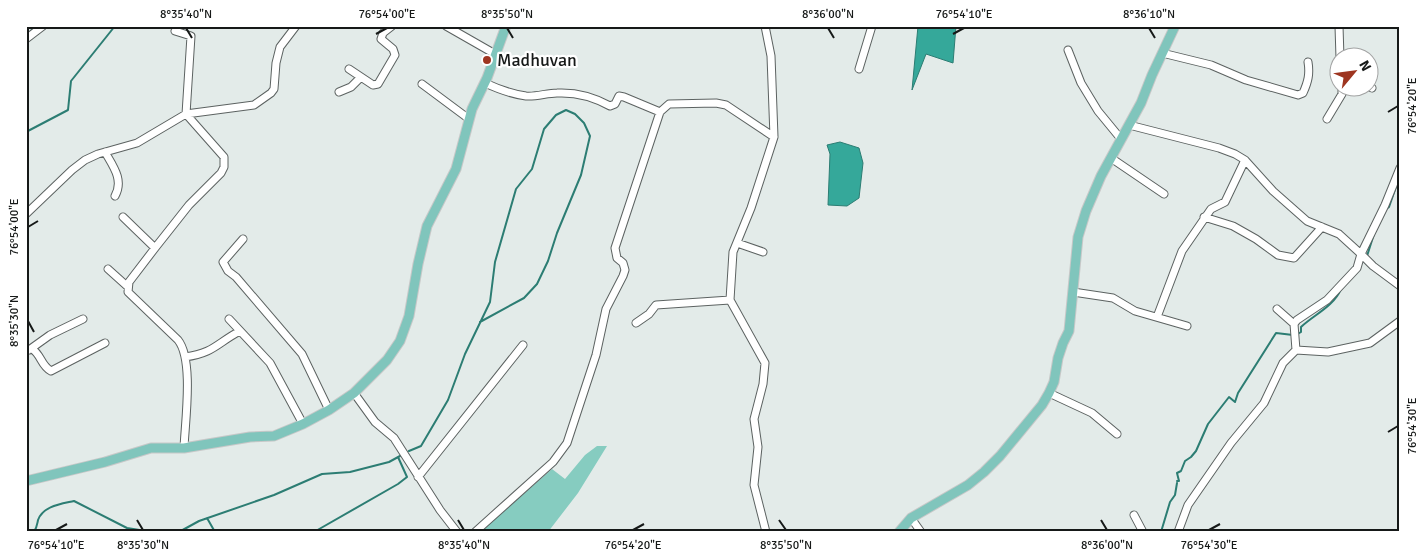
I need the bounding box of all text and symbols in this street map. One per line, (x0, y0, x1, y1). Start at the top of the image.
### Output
text: 8°35'40"N (160, 7, 212, 22)
text: 76°54'00"E (358, 7, 416, 22)
text: 8°35'50"N (481, 7, 533, 22)
text: 8°36'00"N (802, 7, 854, 22)
text: 76°54'10"E (935, 7, 993, 22)
text: 8°36'10"N (1123, 7, 1175, 22)
north arrow (1328, 48, 1378, 98)
place label: Madhuvan (497, 49, 577, 71)
marker: Madhuvan (481, 54, 493, 66)
text: N (1355, 58, 1375, 74)
text: 76°54'20"E (1405, 77, 1420, 135)
text: 76°54'00"E (7, 198, 22, 256)
text: 8°35'30"N (7, 295, 22, 347)
text: 76°54'30"E (1405, 397, 1420, 455)
text: 76°54'10"E (27, 538, 85, 553)
text: 8°35'30"N (117, 538, 169, 553)
text: 8°35'40"N (438, 538, 490, 553)
text: 76°54'20"E (604, 538, 662, 553)
text: 8°35'50"N (760, 538, 812, 553)
text: 8°36'00"N (1081, 538, 1133, 553)
text: 76°54'30"E (1180, 538, 1238, 553)

